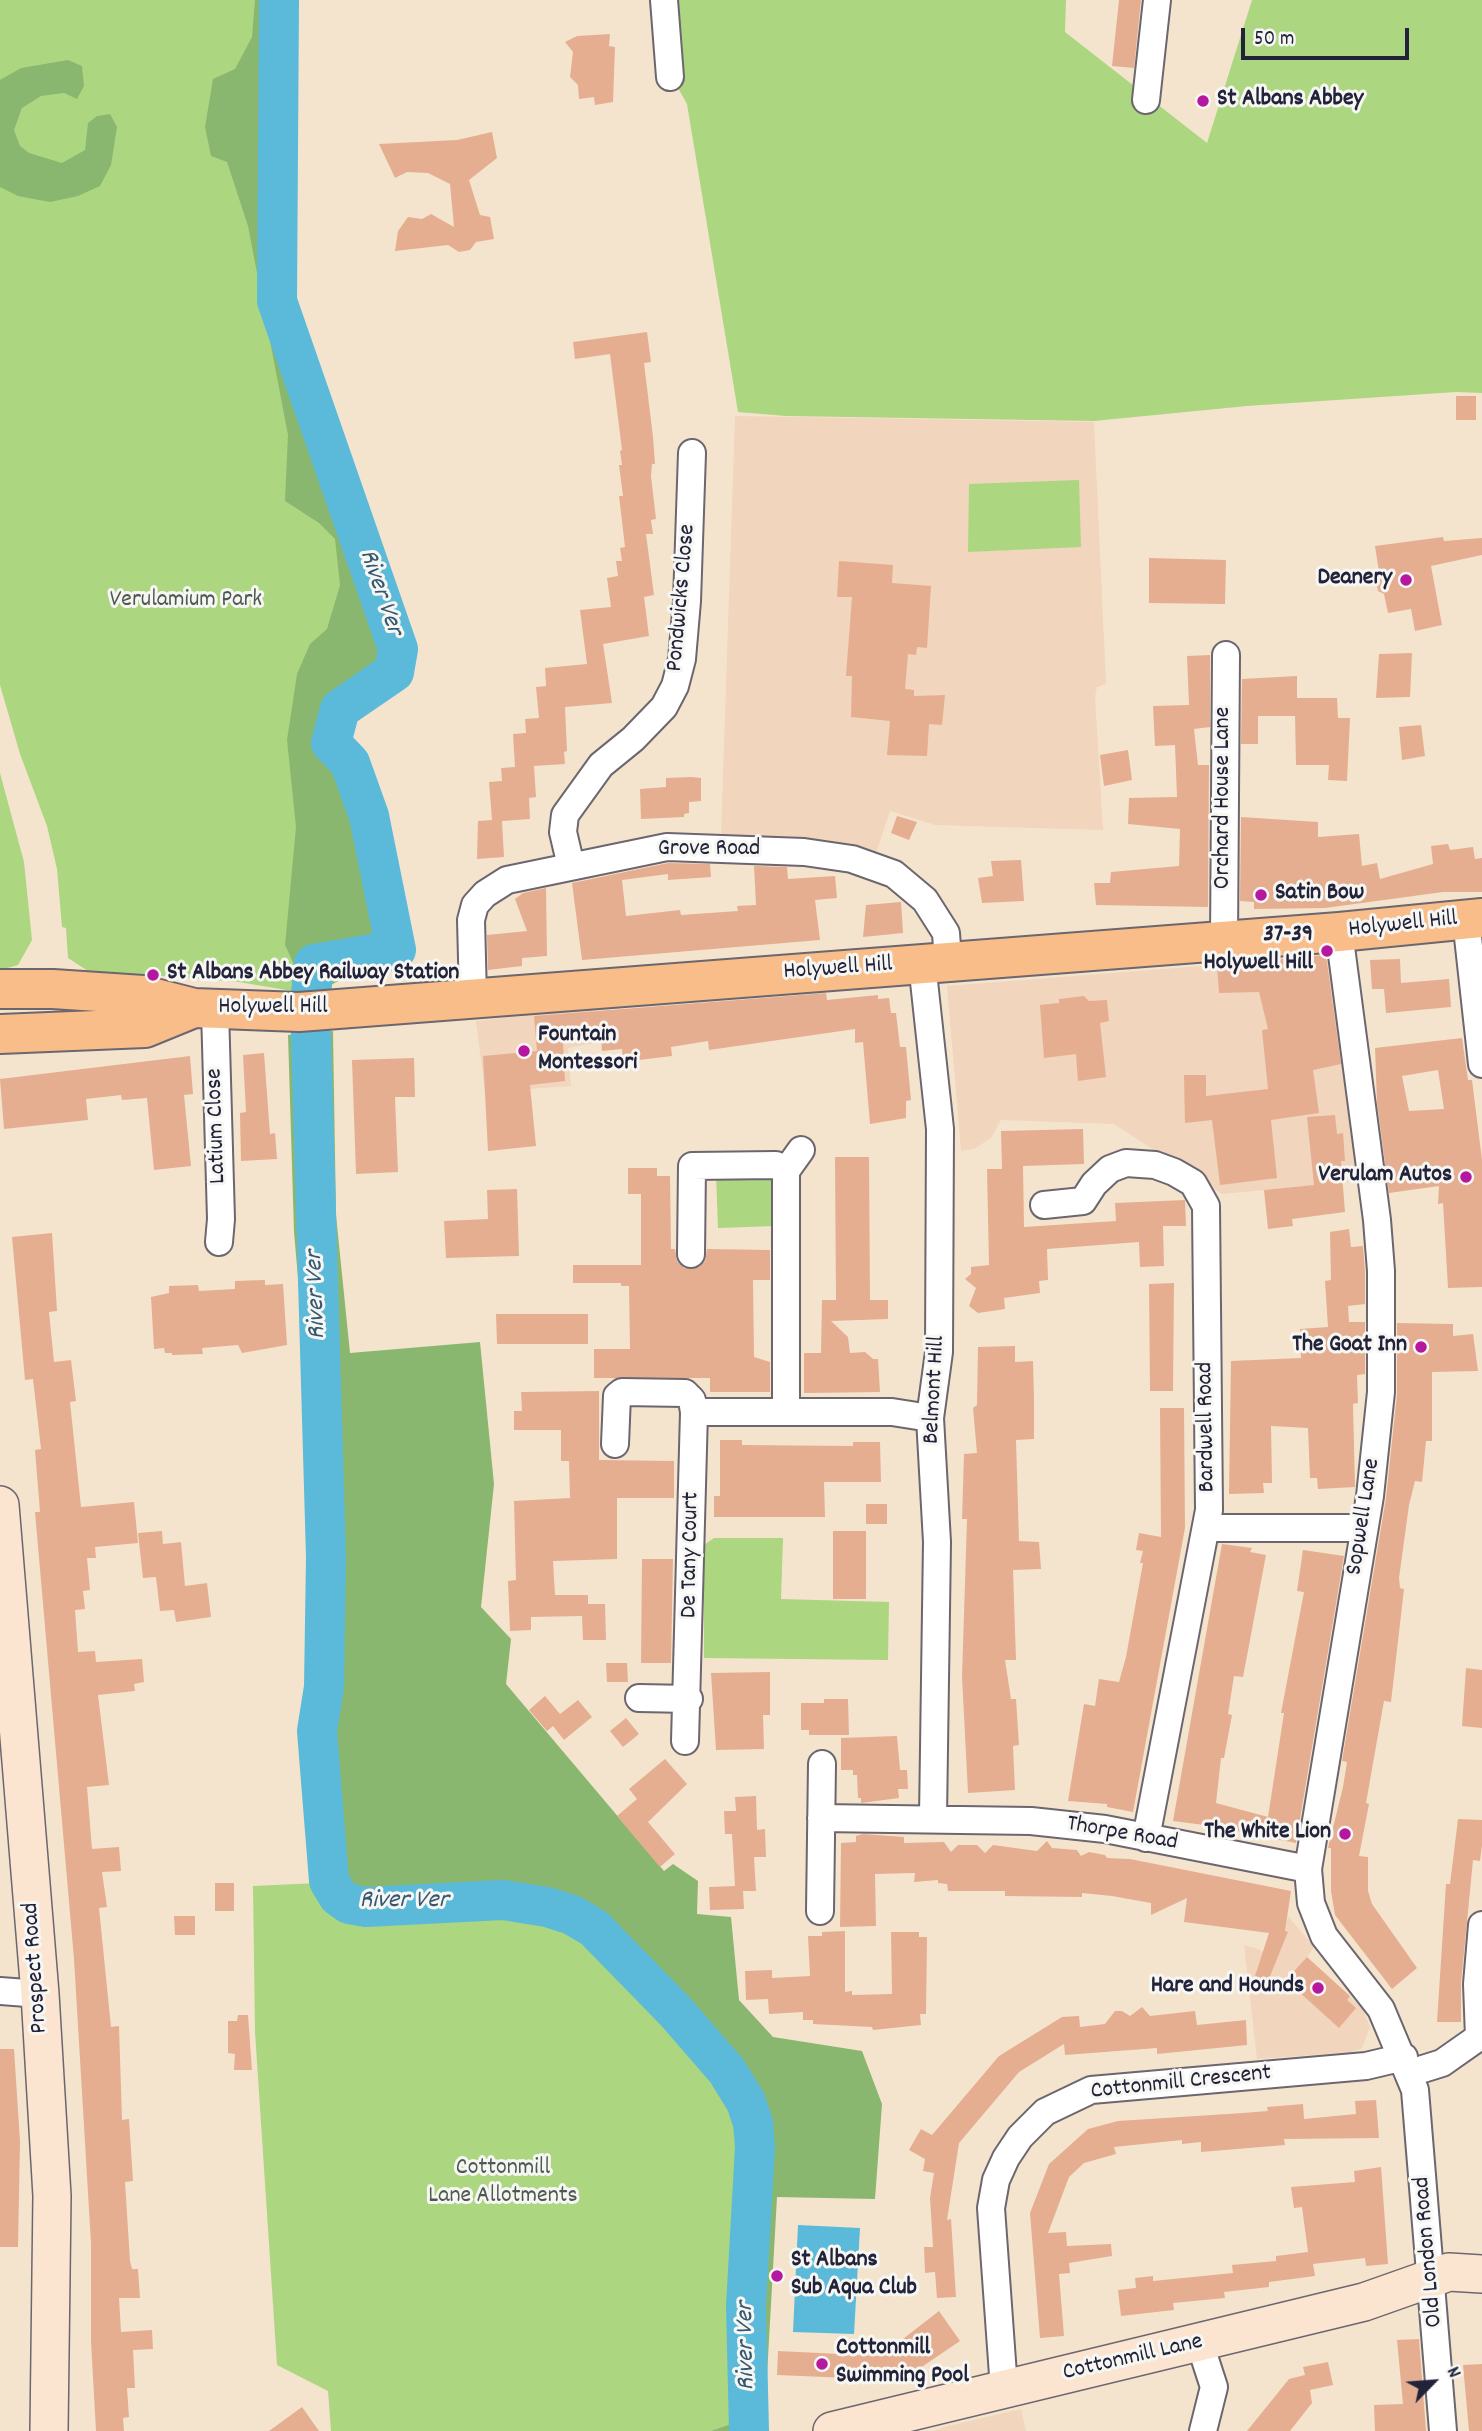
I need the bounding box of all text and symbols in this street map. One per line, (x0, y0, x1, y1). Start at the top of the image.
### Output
scale bar (1244, 14, 1412, 58)
text: 50 m (1254, 25, 1294, 55)
place label: St Albans Abbey (1217, 87, 1363, 115)
marker: St Albans Abbey (1195, 93, 1211, 109)
street label: Pondwicks Close (662, 523, 704, 673)
water label: River Ver (350, 546, 408, 640)
place label: Deanery (1318, 566, 1392, 594)
marker: Deanery (1398, 572, 1414, 588)
park label: Verulamium Park (110, 588, 262, 616)
street label: Orchard House Lane (1211, 707, 1239, 889)
street label: Grove Road (658, 837, 760, 865)
place label: Satin Bow (1275, 881, 1364, 909)
marker: Satin Bow (1253, 887, 1269, 903)
street label: Holywell Hill (1347, 906, 1459, 946)
place label: 37-39 Holywell Hill (1204, 923, 1313, 979)
marker: 37-39 Holywell Hill (1319, 943, 1335, 959)
street label: Holywell Hill (782, 952, 894, 988)
place label: St Albans Abbey Railway Station (167, 961, 459, 989)
marker: St Albans Abbey Railway Station (145, 967, 161, 983)
street label: Holywell Hill (218, 995, 328, 1023)
place label: Fountain Montessori (538, 1023, 637, 1079)
marker: Fountain Montessori (516, 1043, 532, 1059)
street label: Latium Close (202, 1068, 234, 1184)
place label: Verulam Autos (1319, 1163, 1452, 1191)
marker: Verulam Autos (1458, 1169, 1474, 1185)
water label: River Ver (301, 1250, 335, 1340)
place label: The Goat Inn (1292, 1333, 1407, 1361)
street label: Belmont Hill (919, 1335, 953, 1445)
marker: The Goat Inn (1413, 1339, 1429, 1355)
street label: Bardwell Road (1192, 1361, 1224, 1493)
street label: Sopwell Lane (1342, 1456, 1388, 1578)
street label: De Tany Court (677, 1492, 707, 1618)
street label: Thorpe Road (1064, 1811, 1180, 1859)
place label: The White Lion (1204, 1820, 1331, 1848)
marker: The White Lion (1337, 1826, 1353, 1842)
water label: River Ver (360, 1886, 448, 1918)
street label: Prospect Road (18, 1902, 56, 2034)
place label: Hare and Hounds (1151, 1974, 1304, 2002)
marker: Hare and Hounds (1310, 1980, 1326, 1996)
street label: Cottonmill Crescent (1089, 2060, 1273, 2108)
park label: Cottonmill Lane Allotments (428, 2156, 578, 2212)
street label: Old London Road (1409, 2175, 1451, 2329)
place label: St Albans Sub Aqua Club (791, 2248, 917, 2304)
marker: St Albans Sub Aqua Club (769, 2268, 785, 2284)
water label: River Ver (732, 2301, 764, 2391)
street label: Cottonmill Lane (1060, 2329, 1206, 2389)
place label: Cottonmill Swimming Pool (836, 2336, 969, 2392)
north arrow (1398, 2347, 1468, 2417)
marker: Cottonmill Swimming Pool (814, 2356, 830, 2372)
text: N (1438, 2363, 1467, 2383)

